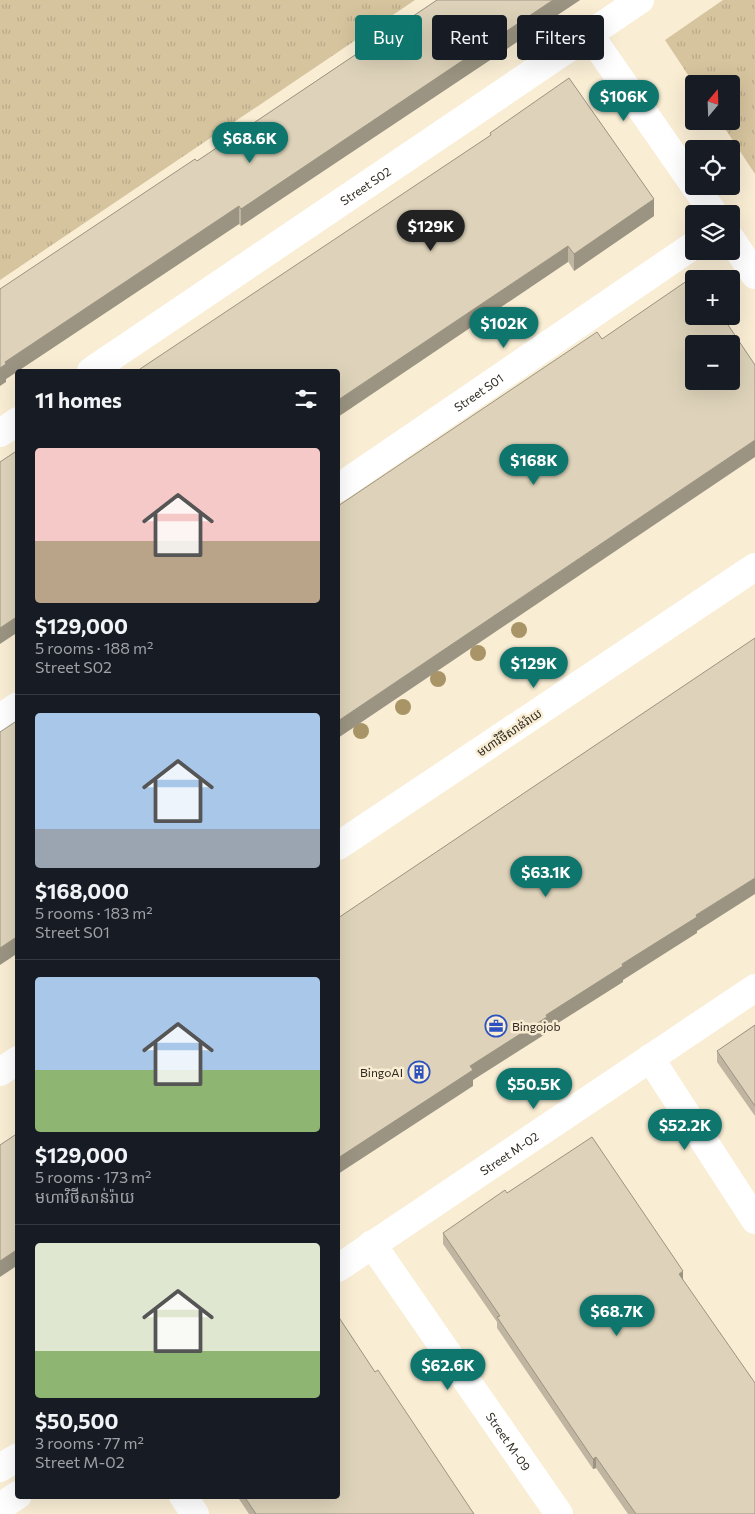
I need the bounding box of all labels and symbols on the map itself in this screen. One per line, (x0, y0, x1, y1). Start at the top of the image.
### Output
north arrow (685, 75, 740, 130)
pin: $106K (589, 80, 659, 122)
pin: $68.6K (209, 121, 291, 164)
street label: Street S02 (337, 164, 393, 208)
pin: $129K (396, 210, 466, 252)
pin: $102K (469, 306, 539, 349)
street label: Street S01 (451, 371, 506, 414)
pin: $168K (499, 444, 569, 486)
pin: $129K (499, 646, 569, 689)
street label: មហាវិថីសាន់រ៉ាយ (474, 705, 544, 759)
pin: $63.1K (505, 856, 587, 898)
office icon: Bingojob (484, 1014, 508, 1038)
place label: Bingojob (512, 1019, 561, 1033)
building icon: BingoAI (407, 1060, 431, 1084)
place label: BingoAI (360, 1065, 403, 1079)
pin: $50.5K (493, 1068, 575, 1110)
pin: $52.2K (644, 1108, 726, 1151)
street label: Street M-02 (477, 1128, 541, 1178)
pin: $68.7K (576, 1294, 658, 1337)
pin: $62.6K (407, 1348, 489, 1391)
street label: Street M-09 (484, 1409, 534, 1473)

